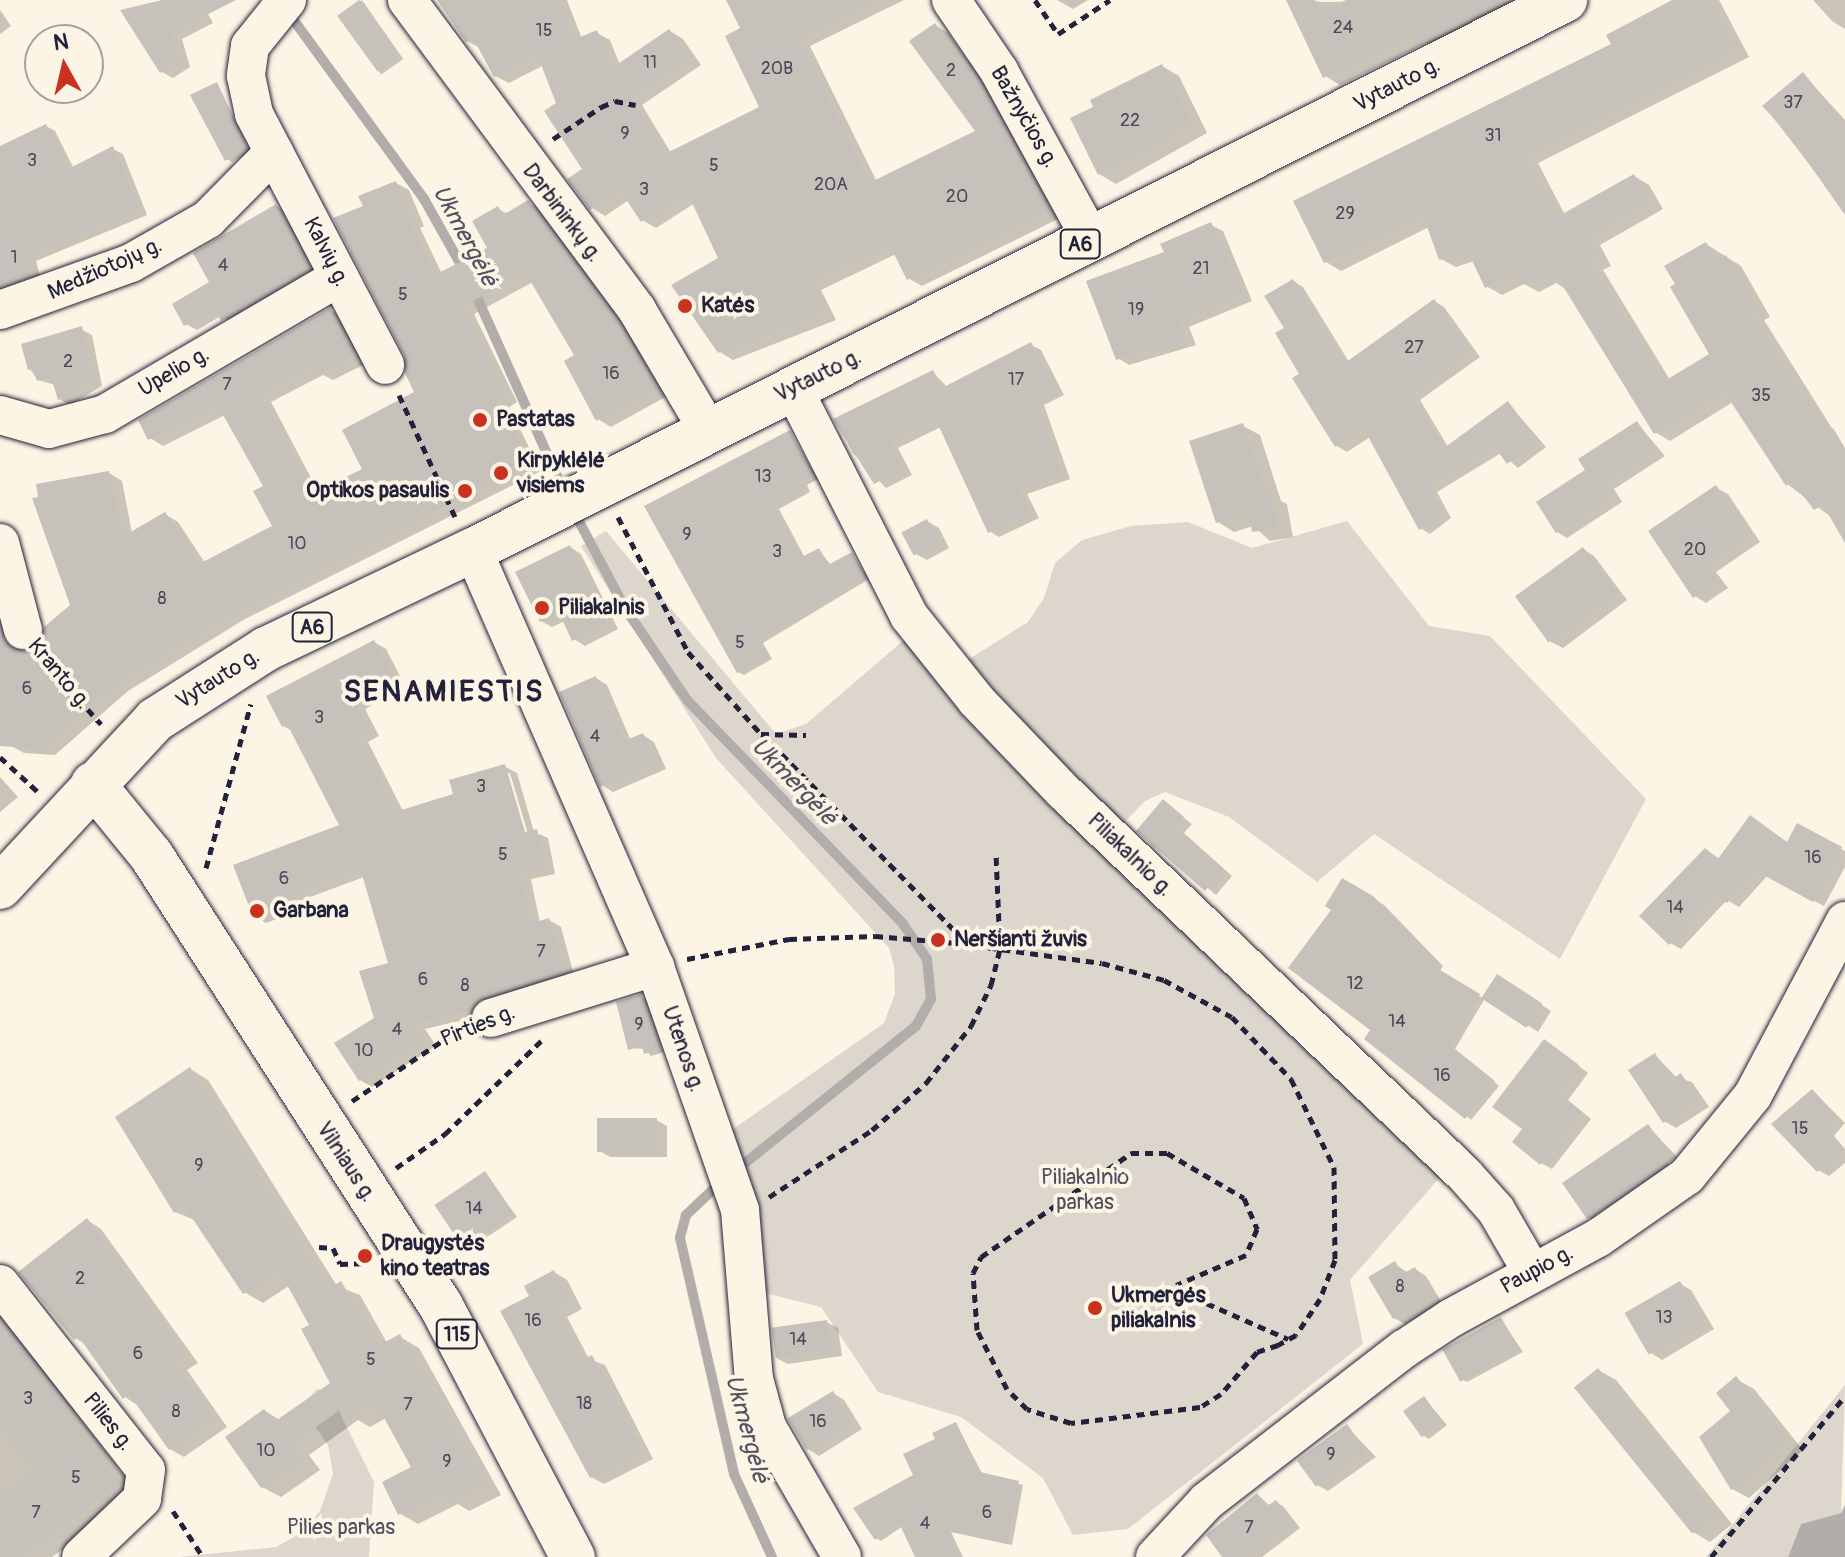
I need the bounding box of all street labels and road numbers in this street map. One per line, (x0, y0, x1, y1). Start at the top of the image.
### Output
street label: Vytauto g. (1349, 52, 1445, 118)
street label: Bažnyčios g. (984, 61, 1064, 173)
street label: Darbininkų g. (516, 159, 608, 267)
street label: Kalvių g. (297, 213, 355, 291)
road number: A6 (1058, 228, 1102, 260)
street label: Medžiotojų g. (44, 232, 166, 306)
street label: Upelio g. (134, 341, 214, 403)
street label: Vytauto g. (770, 344, 866, 408)
road number: A6 (290, 611, 334, 643)
street label: Kranto g. (22, 633, 96, 715)
street label: Vytauto g. (171, 643, 265, 715)
street label: Piliakalnio g. (1082, 808, 1178, 902)
street label: Pirties g. (437, 999, 519, 1053)
street label: Utenos g. (656, 1003, 710, 1095)
street label: Vilniaus g. (310, 1117, 382, 1207)
street label: Paupio g. (1496, 1240, 1578, 1300)
road number: 115 (435, 1318, 479, 1350)
street label: Pilies g. (77, 1388, 139, 1456)

